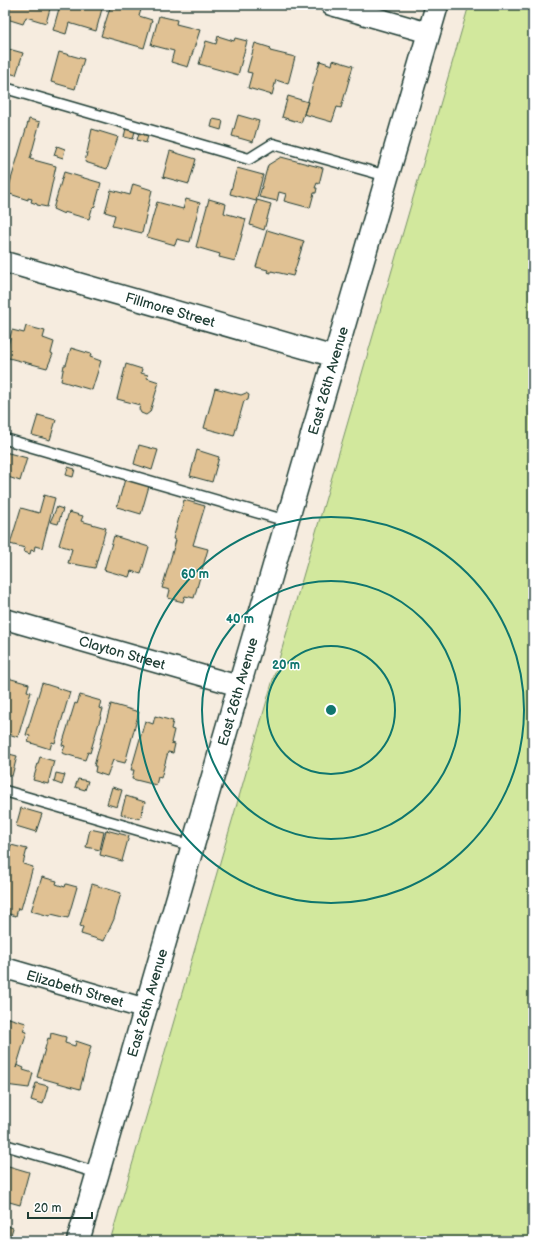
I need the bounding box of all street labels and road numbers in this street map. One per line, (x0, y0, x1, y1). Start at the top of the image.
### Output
street label: Fillmore Street (123, 289, 218, 331)
street label: East 26th Avenue (304, 324, 352, 437)
street label: Clayton Street (77, 632, 168, 673)
street label: East 26th Avenue (214, 636, 261, 748)
street label: East 26th Avenue (123, 947, 171, 1059)
street label: Elizabeth Street (25, 966, 126, 1011)

